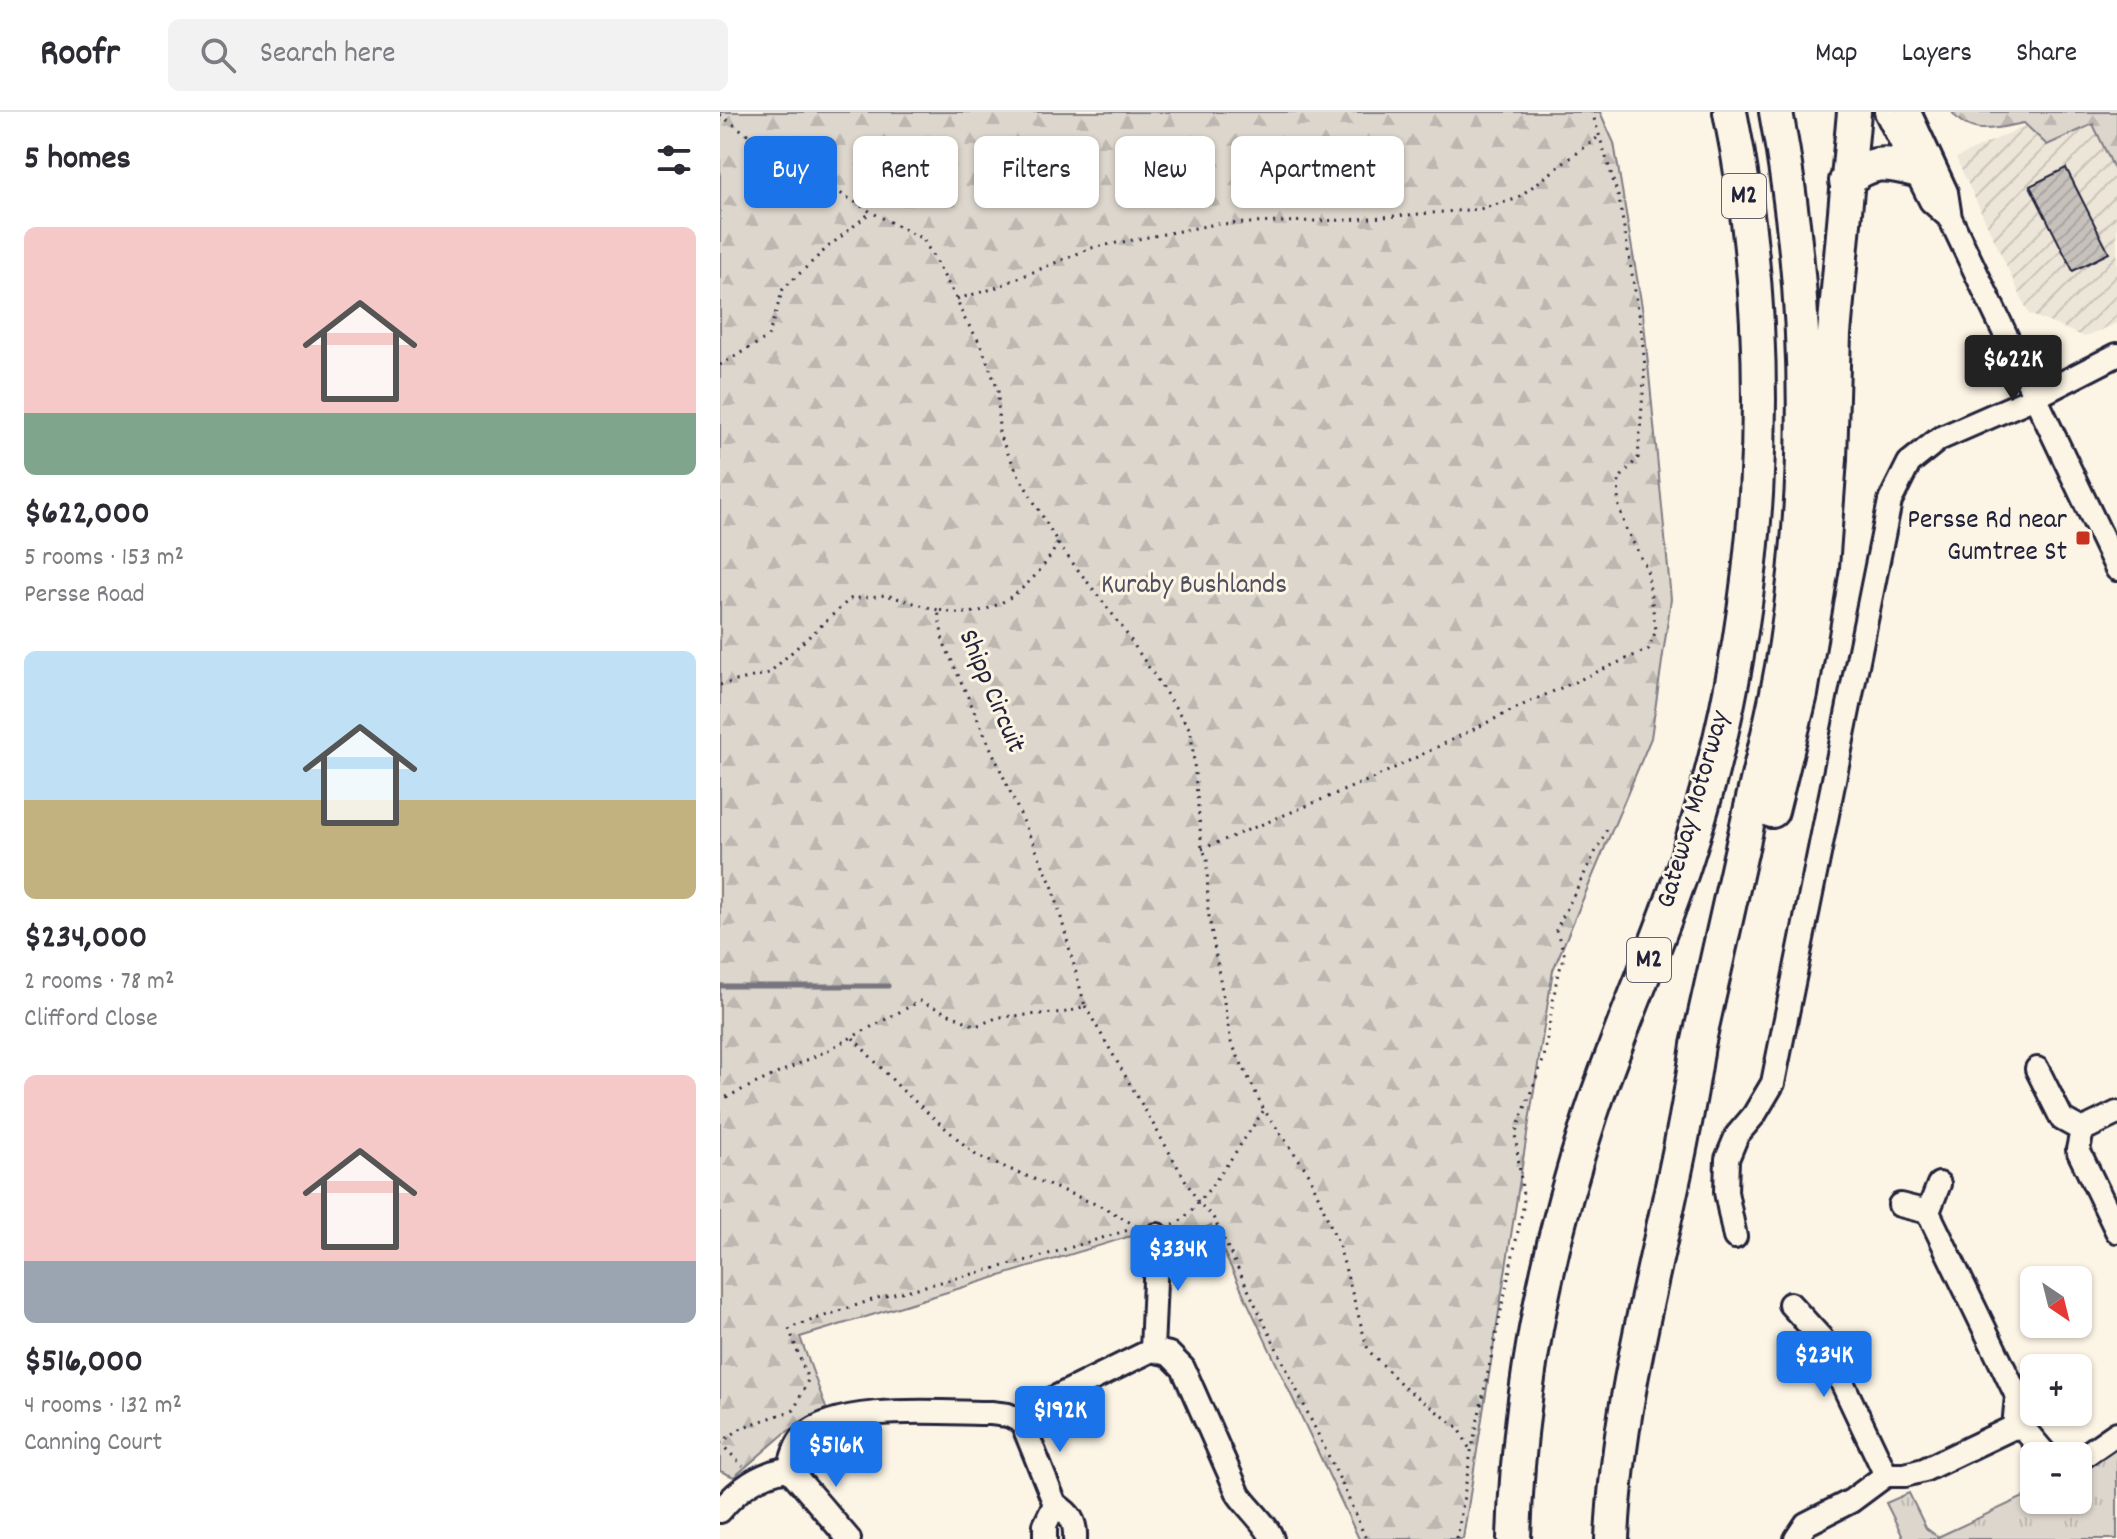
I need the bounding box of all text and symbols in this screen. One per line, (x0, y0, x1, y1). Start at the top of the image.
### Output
search box (168, 19, 728, 91)
text: Roofr (40, 28, 120, 83)
icon: search (196, 33, 240, 77)
text: Search here (260, 34, 395, 77)
text: Map (1815, 35, 1858, 75)
text: Layers (1902, 35, 1972, 75)
text: Share (2016, 35, 2077, 75)
text: 5 homes (24, 136, 131, 185)
chip: Buy (744, 136, 837, 208)
chip: Rent (853, 136, 958, 208)
chip: Filters (974, 136, 1099, 208)
chip: New (1115, 136, 1215, 208)
chip: Apartment (1231, 136, 1404, 208)
icon: filters (652, 138, 696, 182)
road number: M2 (1722, 174, 1766, 218)
icon: home (288, 279, 432, 423)
pin: $622K (1957, 335, 2069, 403)
text: $622K (1983, 342, 2043, 379)
text: $622,000 (24, 491, 150, 540)
place label: Persse Rd near Gumtree St (1907, 502, 2068, 574)
marker: Persse Rd near Gumtree St (2074, 529, 2092, 547)
text: 5 rooms · 153 m² (24, 540, 184, 577)
park label: Kuraby Bushlands (1101, 567, 1287, 607)
text: Persse Road (24, 577, 145, 614)
street label: Shipp Circuit (946, 624, 1034, 760)
icon: home (288, 703, 432, 847)
street label: Gateway Motorway (1648, 706, 1742, 913)
text: $234,000 (24, 915, 147, 964)
road number: M2 (1627, 938, 1671, 982)
text: 2 rooms · 78 m² (24, 964, 174, 1001)
text: Clifford Close (24, 1001, 158, 1038)
icon: home (288, 1127, 432, 1271)
pin: $334K (1122, 1225, 1234, 1293)
text: $334K (1148, 1232, 1208, 1269)
north arrow (2020, 1266, 2092, 1338)
map controls (2020, 1266, 2092, 1514)
pin: $234K (1768, 1331, 1880, 1399)
text: $234K (1795, 1338, 1853, 1375)
text: $516,000 (24, 1339, 143, 1388)
button: + (2020, 1354, 2092, 1426)
pin: $192K (1004, 1386, 1116, 1454)
text: 4 rooms · 132 m² (24, 1388, 182, 1425)
text: $192K (1033, 1393, 1087, 1430)
pin: $516K (780, 1421, 892, 1489)
text: Canning Court (24, 1425, 162, 1462)
text: $516K (808, 1428, 864, 1465)
button: − (2020, 1442, 2092, 1514)

